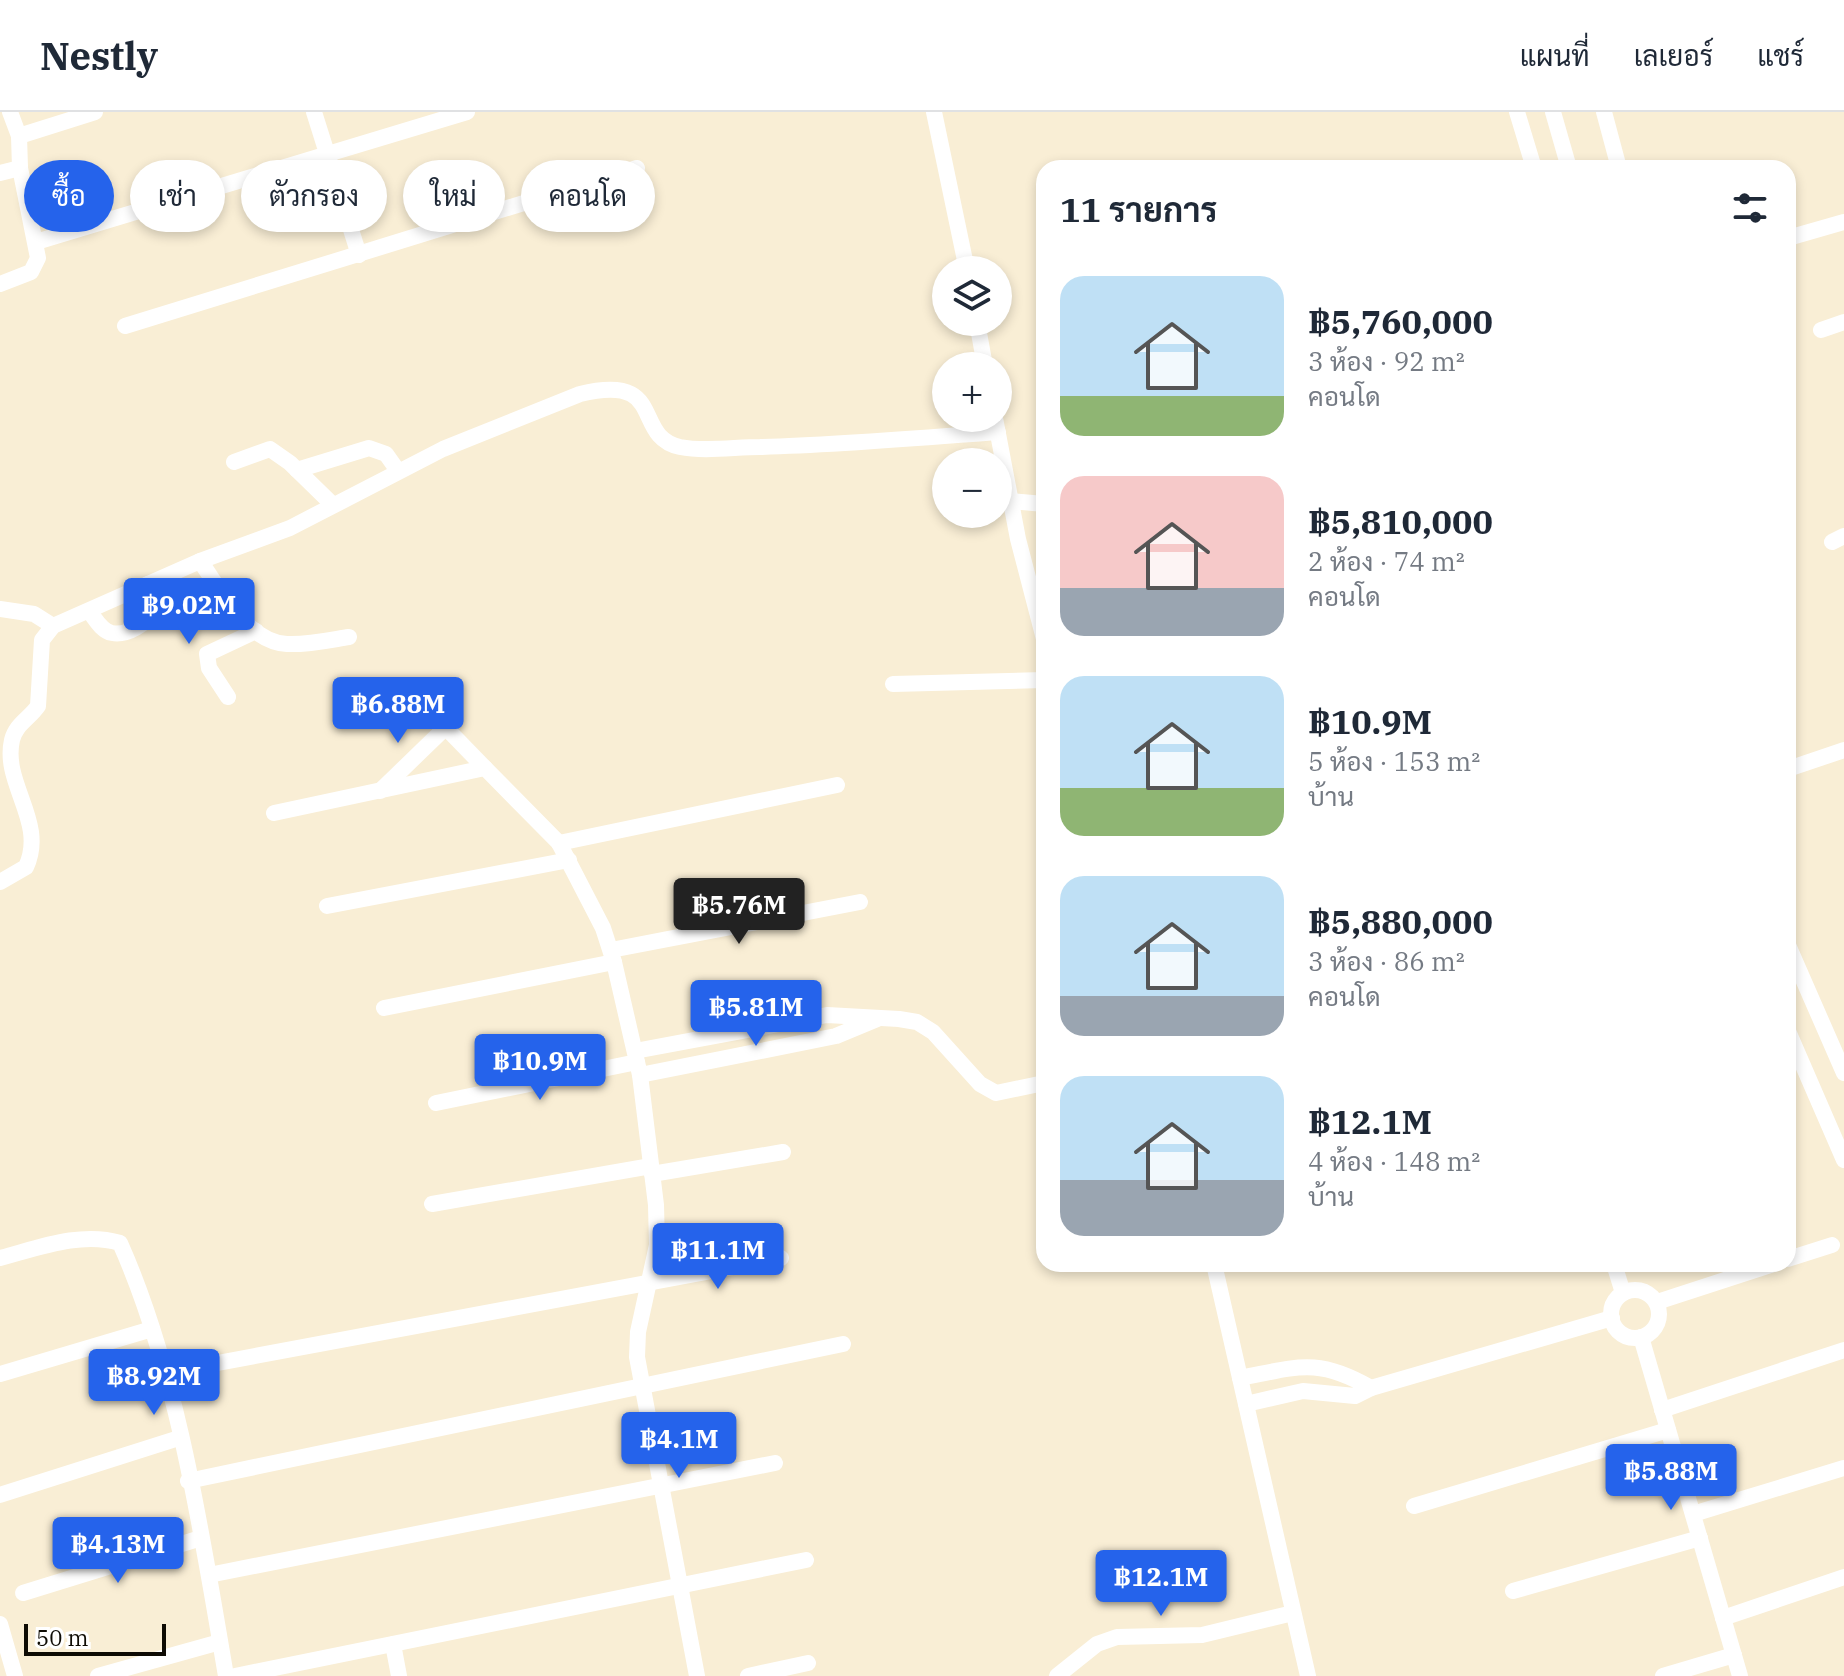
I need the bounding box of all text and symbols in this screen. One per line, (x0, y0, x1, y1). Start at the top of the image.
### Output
text: Nestly (40, 31, 158, 80)
text: แผนที่ (1520, 37, 1590, 74)
text: เลเยอร์ (1634, 37, 1713, 74)
text: แชร์ (1757, 37, 1804, 74)
chip: ซื้อ (24, 160, 114, 232)
chip: เช่า (130, 160, 225, 232)
chip: ตัวกรอง (241, 160, 387, 232)
chip: ใหม่ (403, 160, 505, 232)
chip: คอนโด (521, 160, 655, 232)
icon: filters (1728, 186, 1772, 230)
text: 11 รายการ (1060, 187, 1218, 231)
map controls (932, 256, 1012, 528)
button: layers (932, 256, 1012, 336)
text: ฿5,760,000 (1308, 299, 1493, 343)
icon: home (1124, 308, 1220, 404)
text: 3 ห้อง · 92 m² (1308, 344, 1465, 378)
button: + (932, 352, 1012, 432)
text: คอนโด (1308, 379, 1381, 413)
button: − (932, 448, 1012, 528)
text: ฿5,810,000 (1308, 499, 1493, 543)
icon: home (1124, 508, 1220, 604)
text: 2 ห้อง · 74 m² (1308, 544, 1465, 578)
pin: ฿9.02M (124, 578, 254, 646)
text: คอนโด (1308, 579, 1381, 613)
text: ฿9.02M (142, 587, 236, 621)
pin: ฿6.88M (333, 677, 463, 745)
text: ฿6.88M (351, 686, 445, 720)
text: ฿10.9M (1308, 699, 1432, 743)
icon: home (1124, 708, 1220, 804)
text: 5 ห้อง · 153 m² (1308, 744, 1480, 778)
text: บ้าน (1308, 779, 1354, 813)
pin: ฿5.76M (674, 878, 804, 946)
text: ฿5.76M (692, 887, 786, 921)
text: ฿5,880,000 (1308, 899, 1493, 943)
icon: home (1124, 908, 1220, 1004)
text: 3 ห้อง · 86 m² (1308, 944, 1465, 978)
text: คอนโด (1308, 979, 1381, 1013)
pin: ฿5.81M (691, 980, 821, 1048)
text: ฿5.81M (709, 989, 803, 1023)
pin: ฿10.9M (475, 1034, 605, 1102)
text: ฿10.9M (493, 1043, 587, 1077)
text: ฿12.1M (1308, 1099, 1432, 1143)
icon: home (1124, 1108, 1220, 1204)
text: 4 ห้อง · 148 m² (1308, 1144, 1480, 1178)
text: บ้าน (1308, 1179, 1354, 1213)
pin: ฿11.1M (653, 1223, 783, 1291)
text: ฿11.1M (671, 1232, 765, 1266)
pin: ฿8.92M (89, 1349, 219, 1417)
text: ฿8.92M (107, 1358, 201, 1392)
pin: ฿4.1M (623, 1412, 735, 1480)
text: ฿4.1M (639, 1421, 719, 1455)
pin: ฿5.88M (1606, 1444, 1736, 1512)
text: ฿5.88M (1624, 1453, 1718, 1487)
pin: ฿4.13M (53, 1517, 183, 1585)
text: ฿4.13M (71, 1526, 165, 1560)
pin: ฿12.1M (1096, 1550, 1226, 1618)
text: ฿12.1M (1114, 1559, 1208, 1593)
scale bar (24, 1620, 166, 1656)
text: 50 m (36, 1623, 88, 1652)

